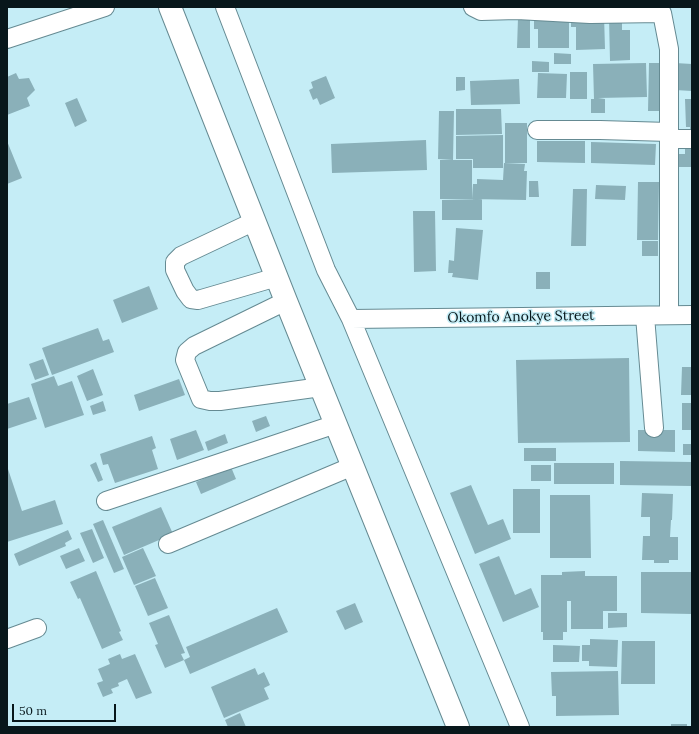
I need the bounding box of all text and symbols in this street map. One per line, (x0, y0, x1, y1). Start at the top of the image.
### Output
street label: Okomfo Anokye Street (447, 307, 595, 327)
scale bar (14, 696, 118, 722)
text: 50 m (19, 703, 47, 718)

